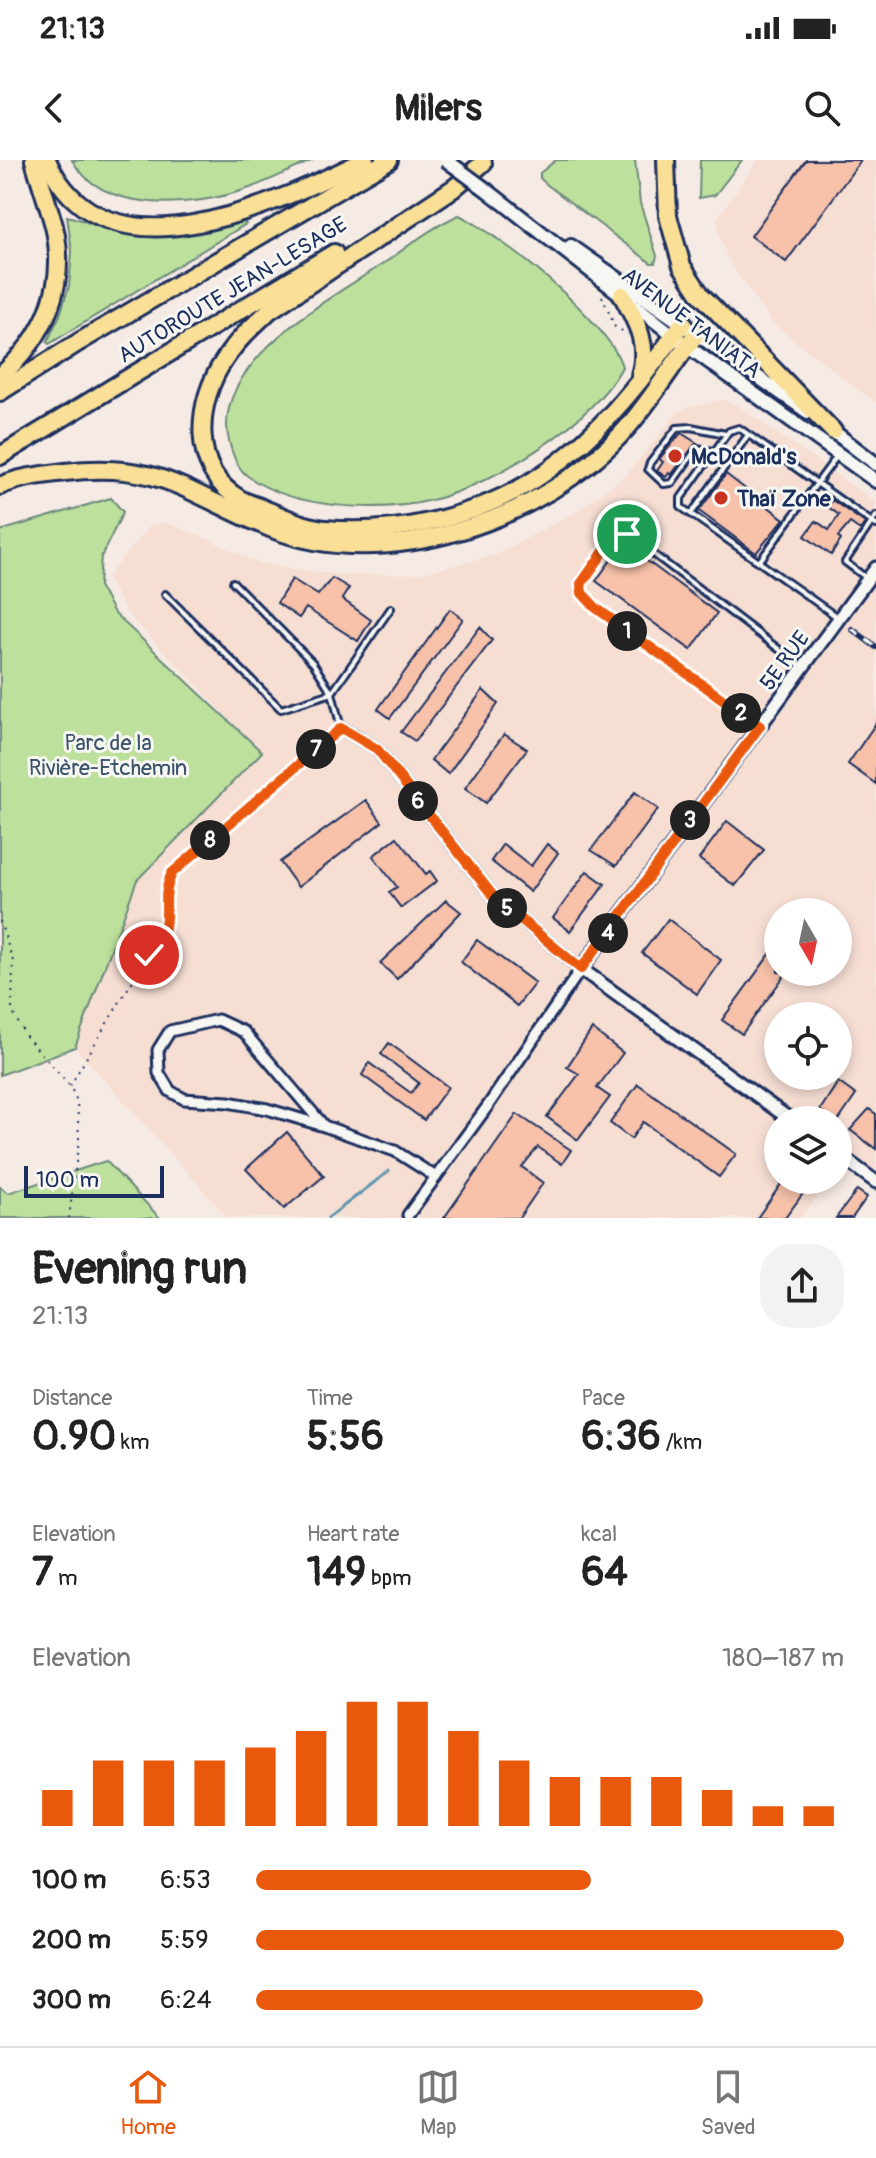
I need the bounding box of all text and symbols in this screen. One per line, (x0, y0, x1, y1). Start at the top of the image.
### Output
text: 21:13 (40, 10, 105, 47)
icon: back (32, 86, 76, 130)
text: Milers (394, 86, 482, 131)
icon: search (800, 86, 844, 130)
street label: AUTOROUTE JEAN-LESAGE (113, 210, 352, 369)
street label: AVENUE TANIATA (616, 261, 767, 384)
place label: McDonald's (691, 443, 796, 471)
marker: McDonald's (666, 447, 684, 465)
place label: Thaï Zone (736, 485, 832, 513)
marker: Thaï Zone (712, 489, 730, 507)
pin (593, 500, 661, 568)
icon: arrive (605, 512, 649, 556)
pin: 1 (607, 611, 647, 651)
text: 1 (623, 617, 631, 645)
street label: 5E RUE (754, 625, 816, 696)
pin: 2 (721, 693, 761, 733)
text: 2 (735, 699, 747, 727)
park label: Parc de la Rivière-Etchemin (29, 729, 187, 782)
pin: 7 (296, 729, 336, 769)
text: 7 (310, 735, 322, 763)
pin: 6 (398, 781, 438, 821)
text: 6 (412, 787, 424, 815)
pin: 3 (670, 800, 710, 840)
text: 3 (684, 806, 696, 834)
pin: 8 (190, 820, 230, 860)
text: 8 (204, 826, 216, 854)
pin: 5 (487, 888, 527, 928)
text: 5 (501, 894, 513, 922)
north arrow (764, 898, 852, 986)
map controls (764, 898, 852, 1194)
pin: 4 (588, 913, 628, 953)
text: 4 (602, 919, 614, 947)
pin (115, 921, 183, 989)
icon: check (127, 933, 171, 977)
button: locate (764, 1002, 852, 1090)
button: layers (764, 1106, 852, 1194)
scale bar (24, 1162, 164, 1198)
text: 100 m (36, 1166, 99, 1194)
text: Evening run (32, 1242, 247, 1297)
button: share (760, 1244, 844, 1328)
text: 21:13 (32, 1300, 88, 1332)
text: Distance (32, 1384, 112, 1412)
text: Time (307, 1384, 353, 1412)
text: Pace (581, 1384, 625, 1412)
text: 0.90 (32, 1412, 116, 1461)
text: 5:56 (307, 1412, 384, 1461)
text: 6:36 (581, 1412, 661, 1461)
text: km (116, 1428, 149, 1456)
text: /km (661, 1428, 702, 1456)
text: Elevation (32, 1520, 116, 1548)
text: Heart rate (307, 1520, 399, 1548)
text: kcal (581, 1520, 617, 1548)
text: 7 (32, 1548, 53, 1597)
text: 149 (307, 1548, 366, 1597)
text: 64 (581, 1548, 628, 1597)
text: m (53, 1564, 77, 1592)
text: bpm (366, 1564, 412, 1592)
text: Elevation (32, 1642, 131, 1674)
text: 180–187 m (722, 1642, 844, 1674)
text: 100 m (32, 1864, 106, 1896)
text: 6:53 (160, 1864, 211, 1896)
text: 200 m (32, 1924, 111, 1956)
text: 5:59 (160, 1924, 209, 1956)
text: 300 m (32, 1984, 111, 2016)
text: 6:24 (160, 1984, 212, 2016)
tab: Home (120, 2065, 176, 2141)
tab: Map (416, 2065, 460, 2141)
tab: Saved (701, 2065, 756, 2141)

